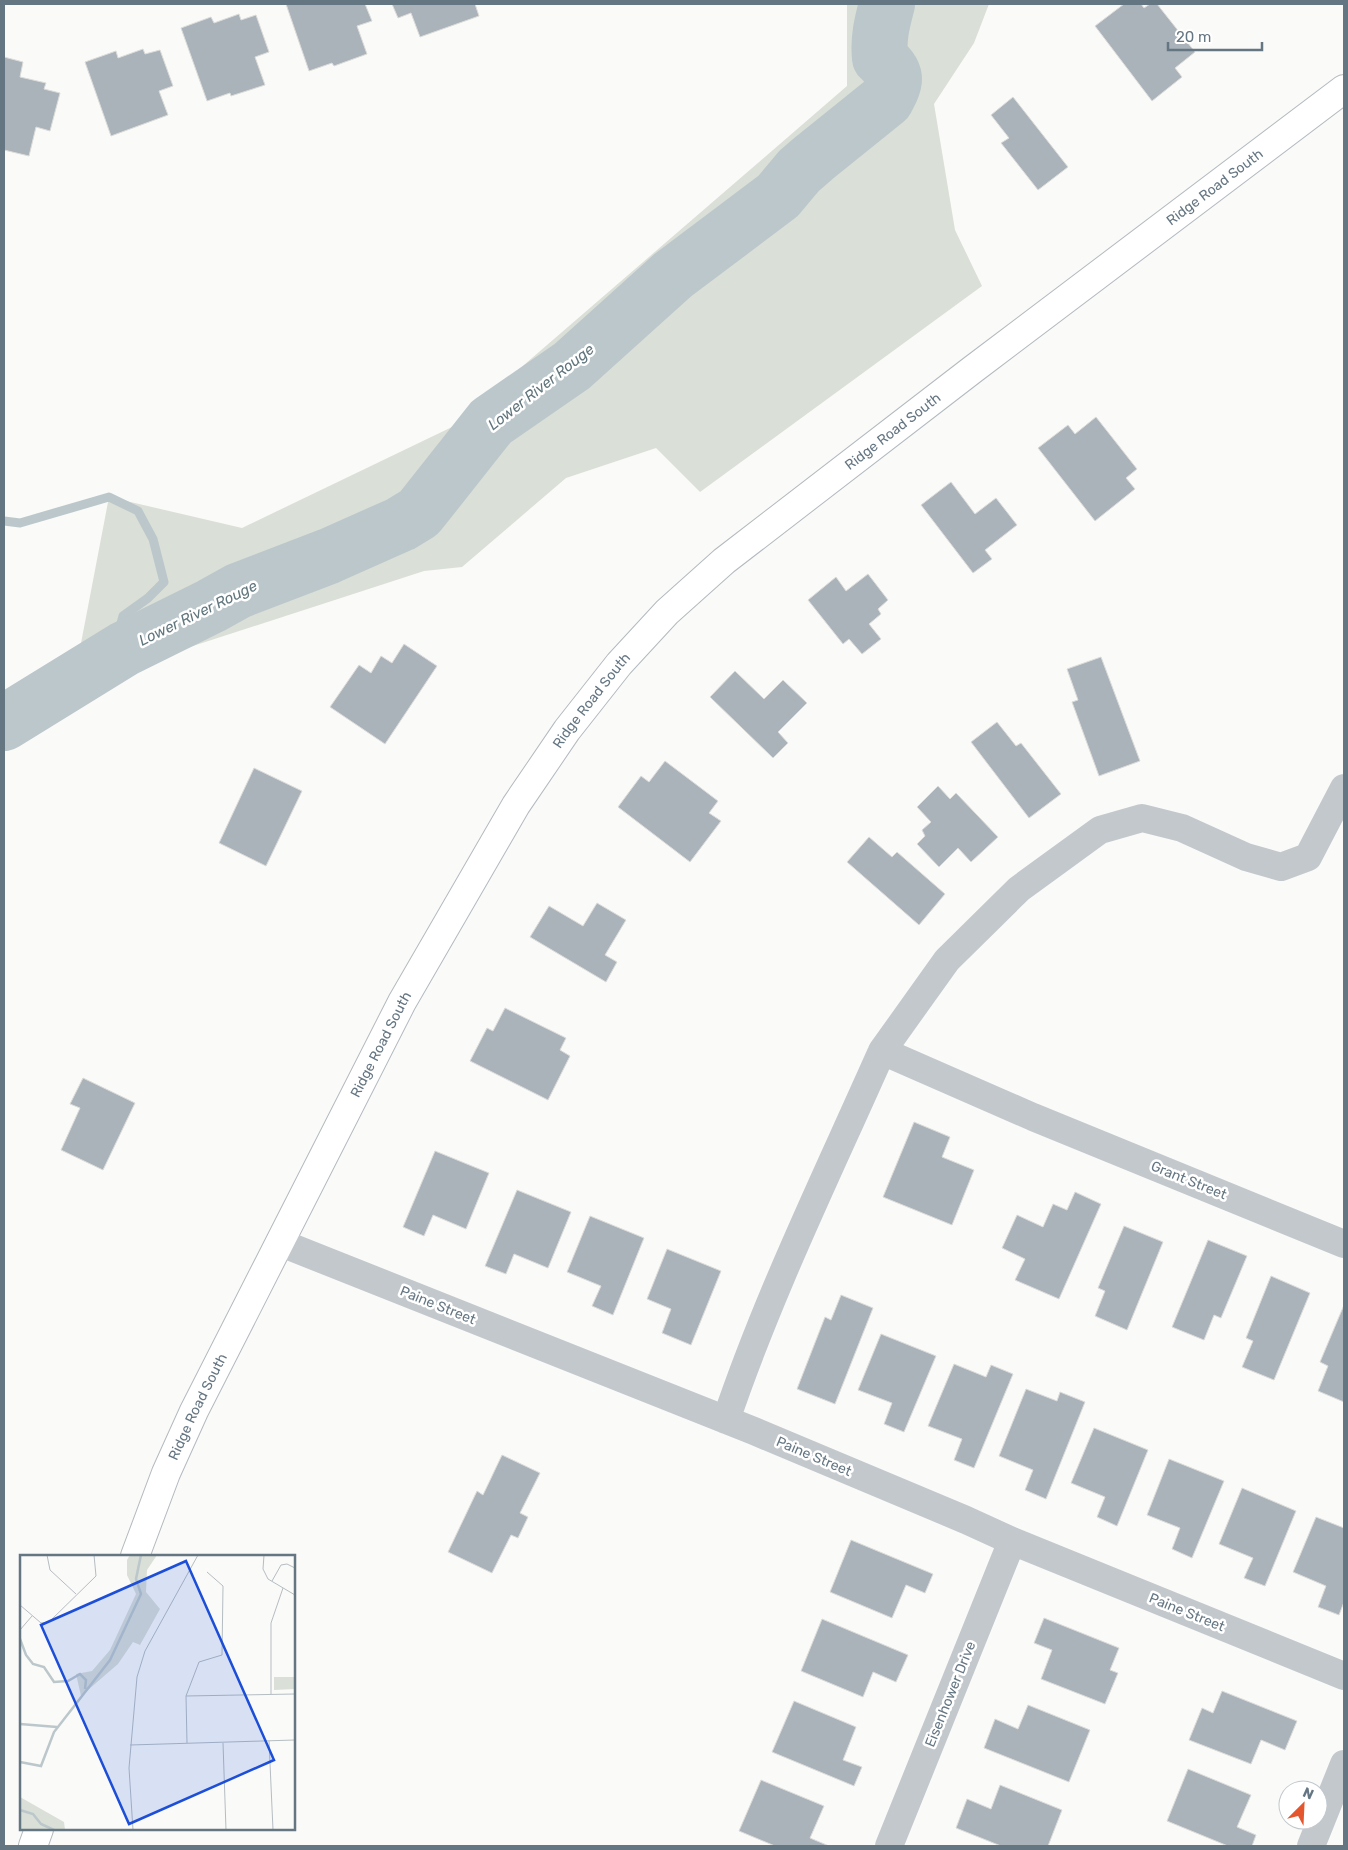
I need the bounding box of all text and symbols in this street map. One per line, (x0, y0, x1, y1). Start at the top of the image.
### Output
scale bar (1168, 20, 1262, 52)
text: 20 m (1176, 28, 1211, 46)
street label: Ridge Road South (1163, 145, 1266, 229)
water label: Lower River Rouge (484, 340, 598, 434)
street label: Ridge Road South (842, 389, 944, 474)
water label: Lower River Rouge (136, 576, 261, 649)
street label: Ridge Road South (549, 649, 634, 752)
street label: Ridge Road South (347, 989, 415, 1100)
street label: Grant Street (1148, 1158, 1230, 1204)
street label: Paine Street (397, 1283, 479, 1329)
street label: Ridge Road South (165, 1351, 231, 1463)
street label: Paine Street (774, 1433, 855, 1480)
inset map (20, 1555, 295, 1830)
street label: Paine Street (1146, 1590, 1228, 1636)
street label: Eisenhower Drive (921, 1639, 980, 1750)
north arrow (1278, 1780, 1328, 1830)
text: N (1300, 1784, 1316, 1803)

